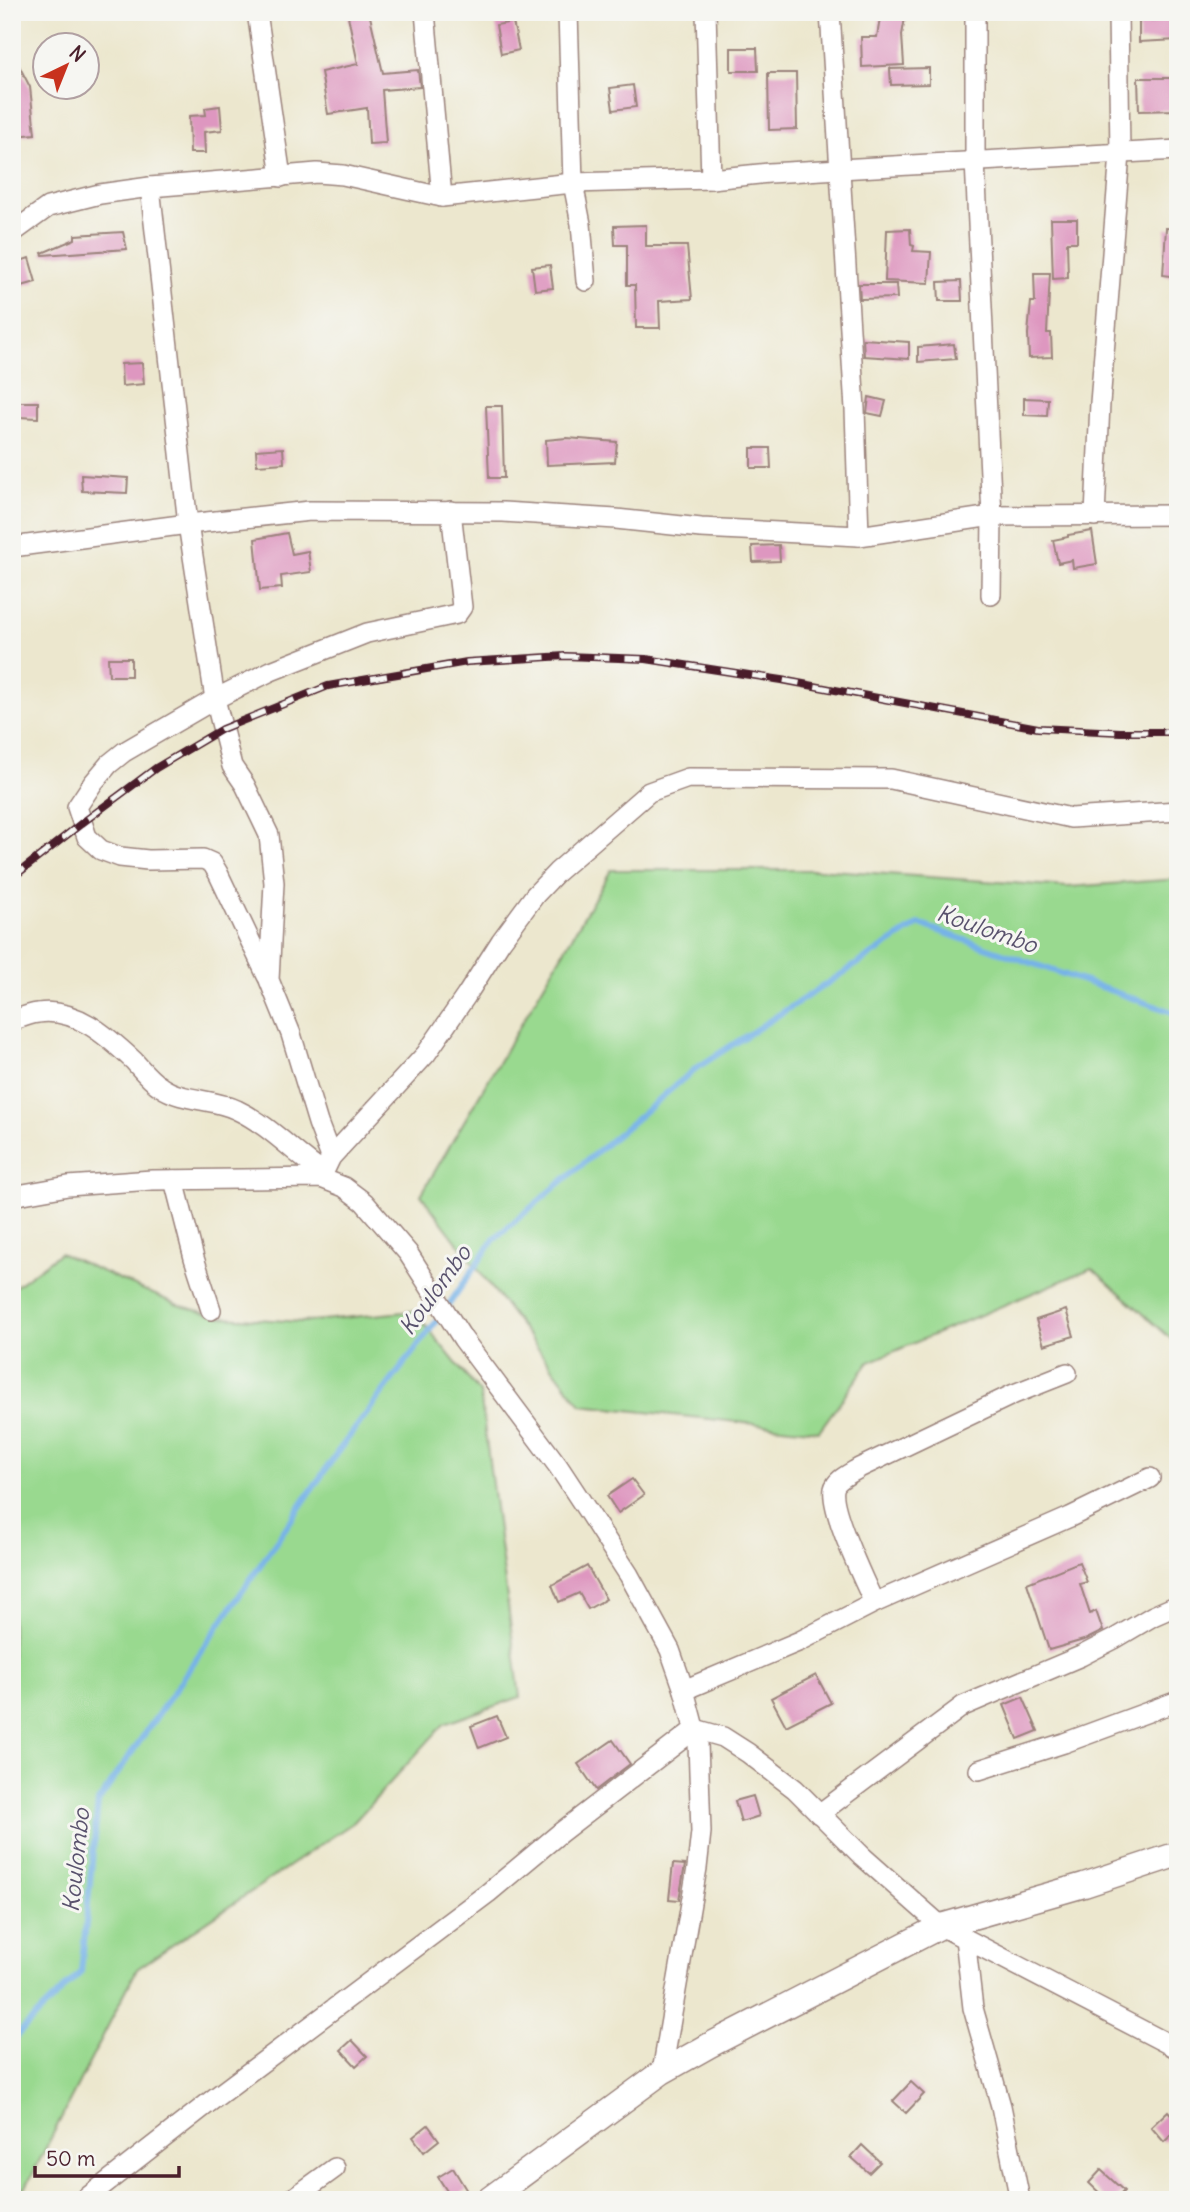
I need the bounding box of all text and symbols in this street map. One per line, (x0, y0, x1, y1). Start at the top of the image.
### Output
north arrow (32, 32, 102, 102)
text: N (65, 40, 91, 67)
water label: Koulombo (933, 898, 1042, 960)
water label: Koulombo (392, 1238, 478, 1340)
water label: Koulombo (56, 1806, 95, 1913)
scale bar (35, 2135, 178, 2179)
text: 50 m (46, 2145, 95, 2172)

